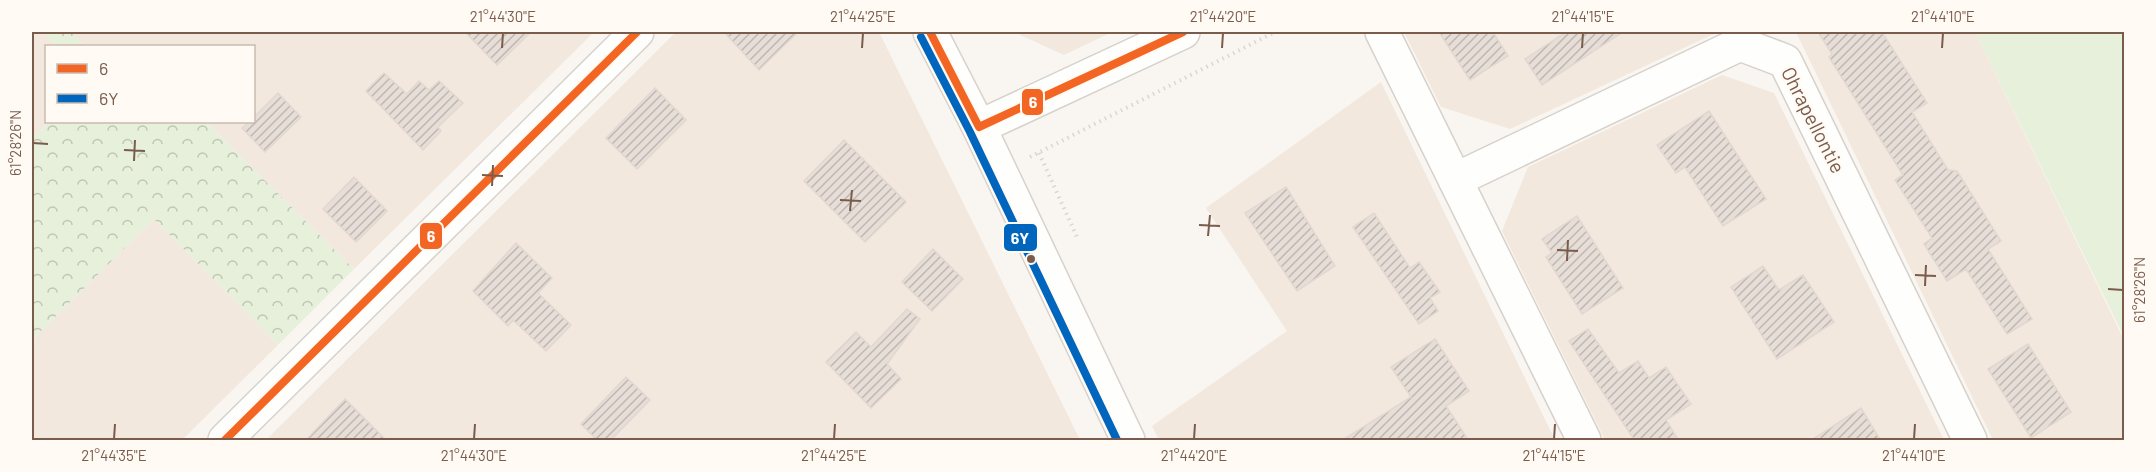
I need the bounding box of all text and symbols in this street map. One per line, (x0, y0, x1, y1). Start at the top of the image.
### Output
text: 21°44'30"E (470, 7, 536, 25)
text: 21°44'25"E (830, 7, 896, 25)
text: 21°44'20"E (1190, 7, 1256, 25)
text: 21°44'15"E (1551, 7, 1615, 25)
text: 21°44'10"E (1911, 7, 1975, 25)
legend (45, 45, 255, 123)
text: 6 (99, 57, 108, 79)
street label: Ohrapellontie (1777, 62, 1851, 177)
text: 6Y (99, 87, 118, 109)
line badge: 6 (1021, 88, 1044, 116)
text: 6 (1029, 92, 1038, 111)
text: 61°28'26"N (6, 110, 24, 176)
line badge: 6 (419, 222, 443, 250)
line badge: 6Y (1003, 223, 1038, 252)
text: 6 (427, 226, 436, 245)
text: 6Y (1011, 228, 1029, 247)
unlabelled marker (1025, 253, 1037, 265)
text: 61°28'26"N (2130, 257, 2148, 323)
text: 21°44'35"E (81, 446, 147, 464)
text: 21°44'30"E (441, 446, 507, 464)
text: 21°44'25"E (801, 446, 867, 464)
text: 21°44'20"E (1161, 446, 1227, 464)
text: 21°44'15"E (1522, 446, 1586, 464)
text: 21°44'10"E (1882, 446, 1946, 464)

